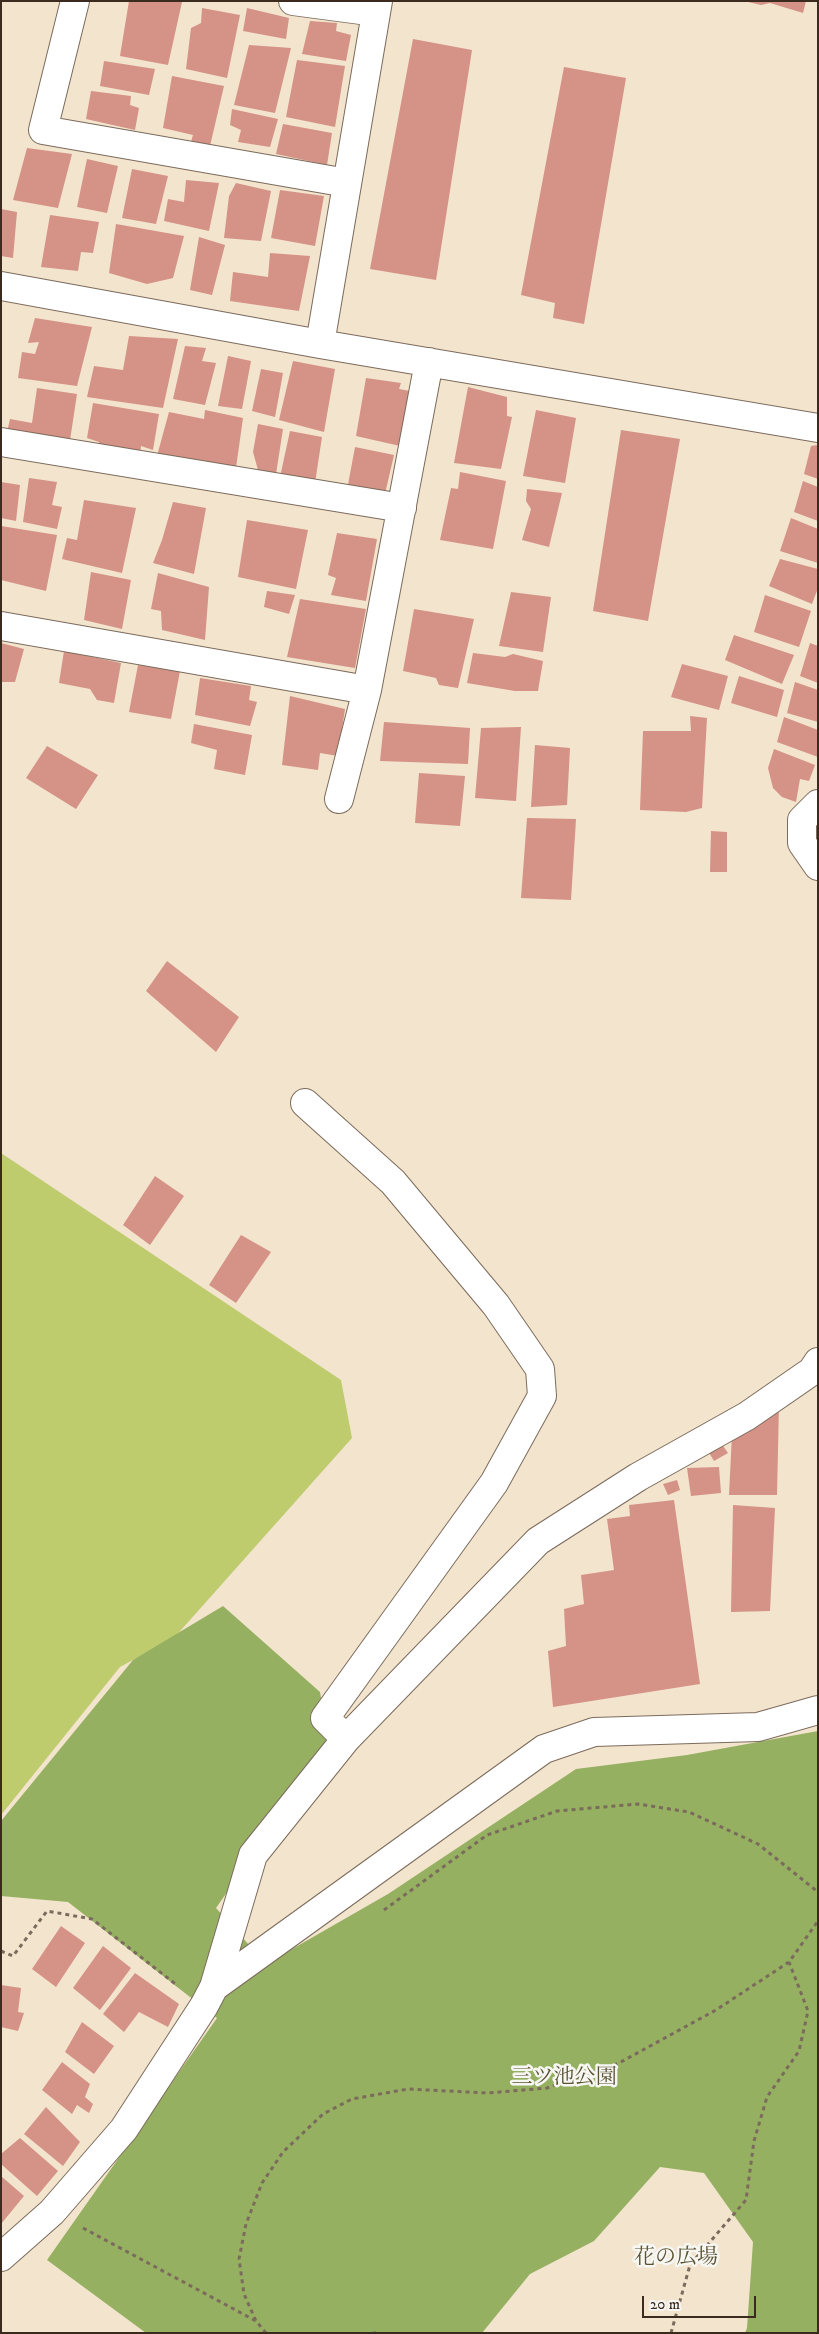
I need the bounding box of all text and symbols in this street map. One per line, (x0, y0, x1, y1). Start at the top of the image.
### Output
park label: 三ツ池公園 (512, 2066, 616, 2092)
park label: 花の広場 (634, 2246, 718, 2272)
scale bar (644, 2286, 758, 2318)
text: 20 m (650, 2295, 680, 2314)

